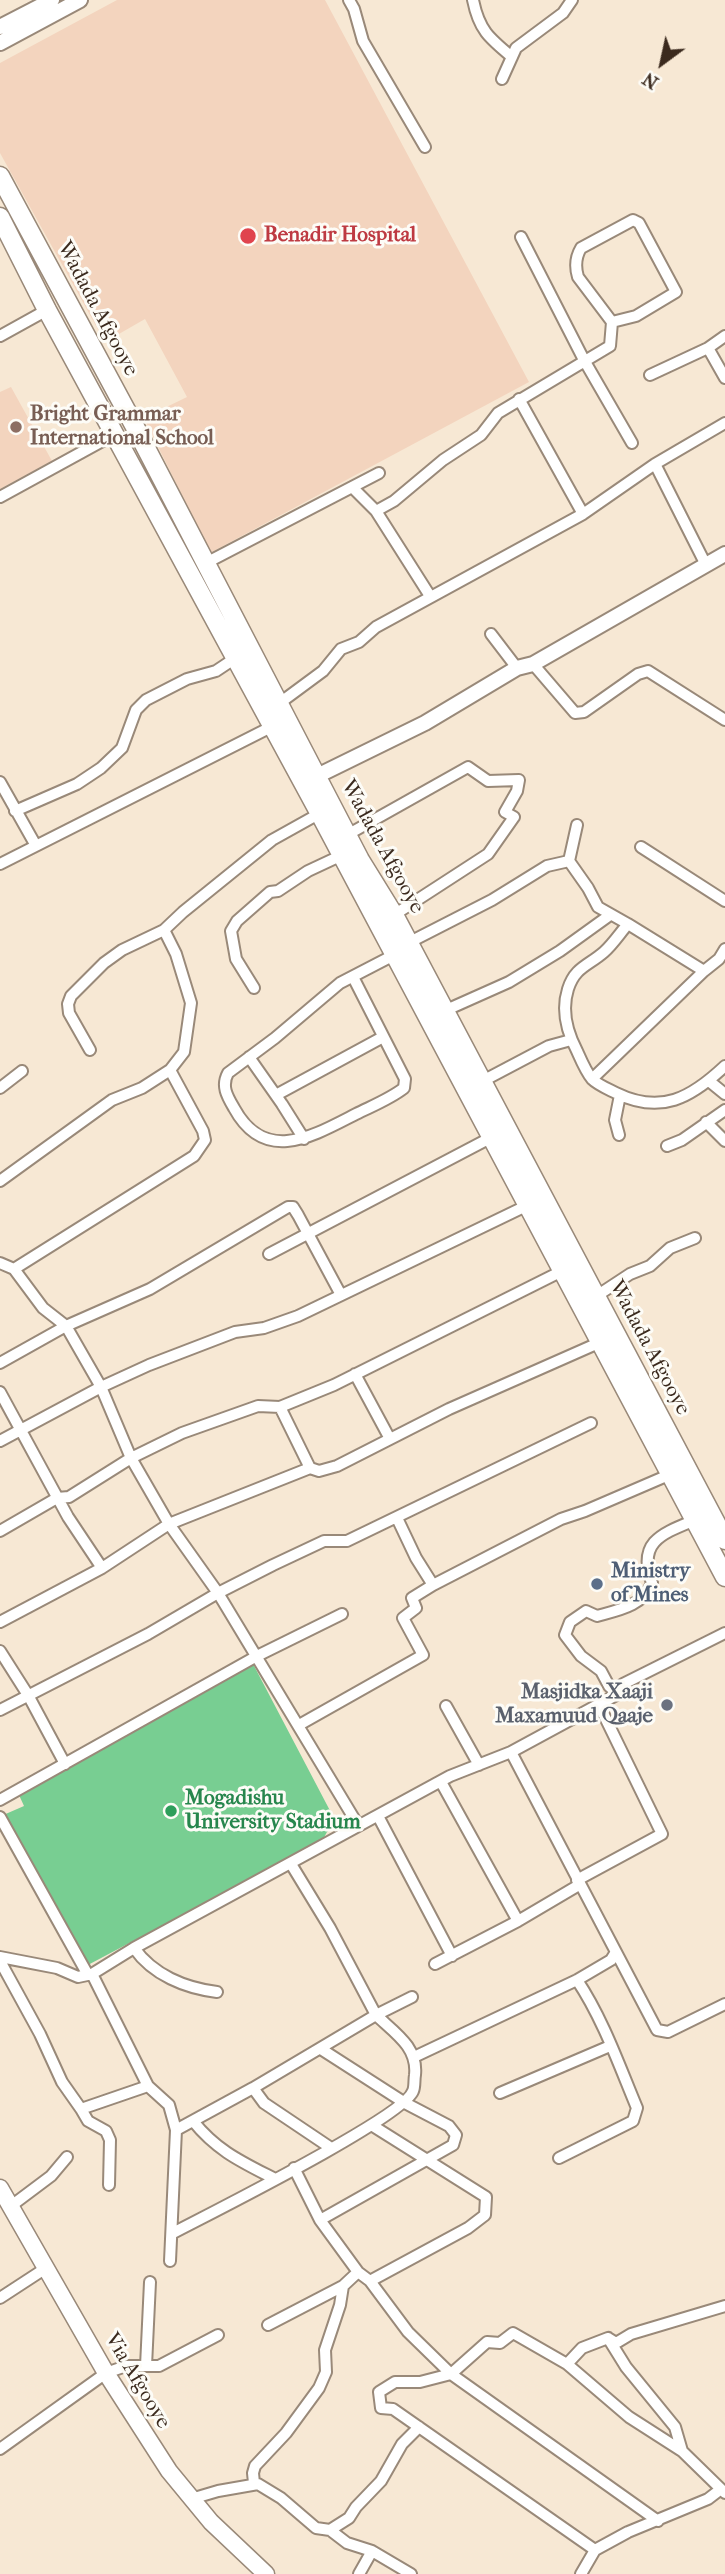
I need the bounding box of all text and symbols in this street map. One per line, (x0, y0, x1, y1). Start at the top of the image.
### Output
north arrow (627, 28, 697, 98)
text: N (639, 67, 663, 94)
place label: Benadir Hospital (264, 223, 416, 249)
marker: Benadir Hospital (238, 226, 258, 246)
street label: Wadada Afgooye (51, 237, 143, 381)
place label: Bright Grammar International School (30, 402, 214, 452)
marker: Bright Grammar International School (8, 419, 24, 435)
street label: Wadada Afgooye (335, 776, 429, 918)
street label: Wadada Afgooye (603, 1276, 695, 1420)
place label: Ministry of Mines (611, 1559, 690, 1609)
marker: Ministry of Mines (589, 1576, 605, 1592)
place label: Masjidka Xaaji Maxamuud Qaaje (495, 1680, 653, 1730)
marker: Masjidka Xaaji Maxamuud Qaaje (659, 1697, 675, 1713)
place label: Mogadishu University Stadium (185, 1786, 361, 1836)
marker: Mogadishu University Stadium (163, 1803, 179, 1819)
street label: Via Afgooye (99, 2328, 175, 2434)

